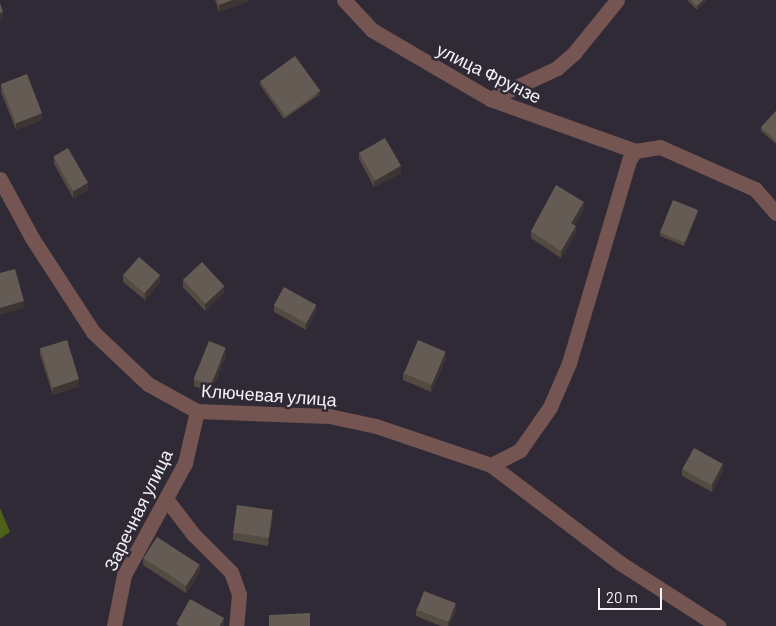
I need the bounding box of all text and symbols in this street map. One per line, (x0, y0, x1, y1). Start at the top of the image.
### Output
street label: улица Фрунзе (433, 38, 545, 108)
street label: Ключевая улица (201, 379, 337, 411)
street label: Заречная улица (99, 446, 177, 574)
scale bar (601, 578, 665, 610)
text: 20 m (606, 588, 638, 606)

